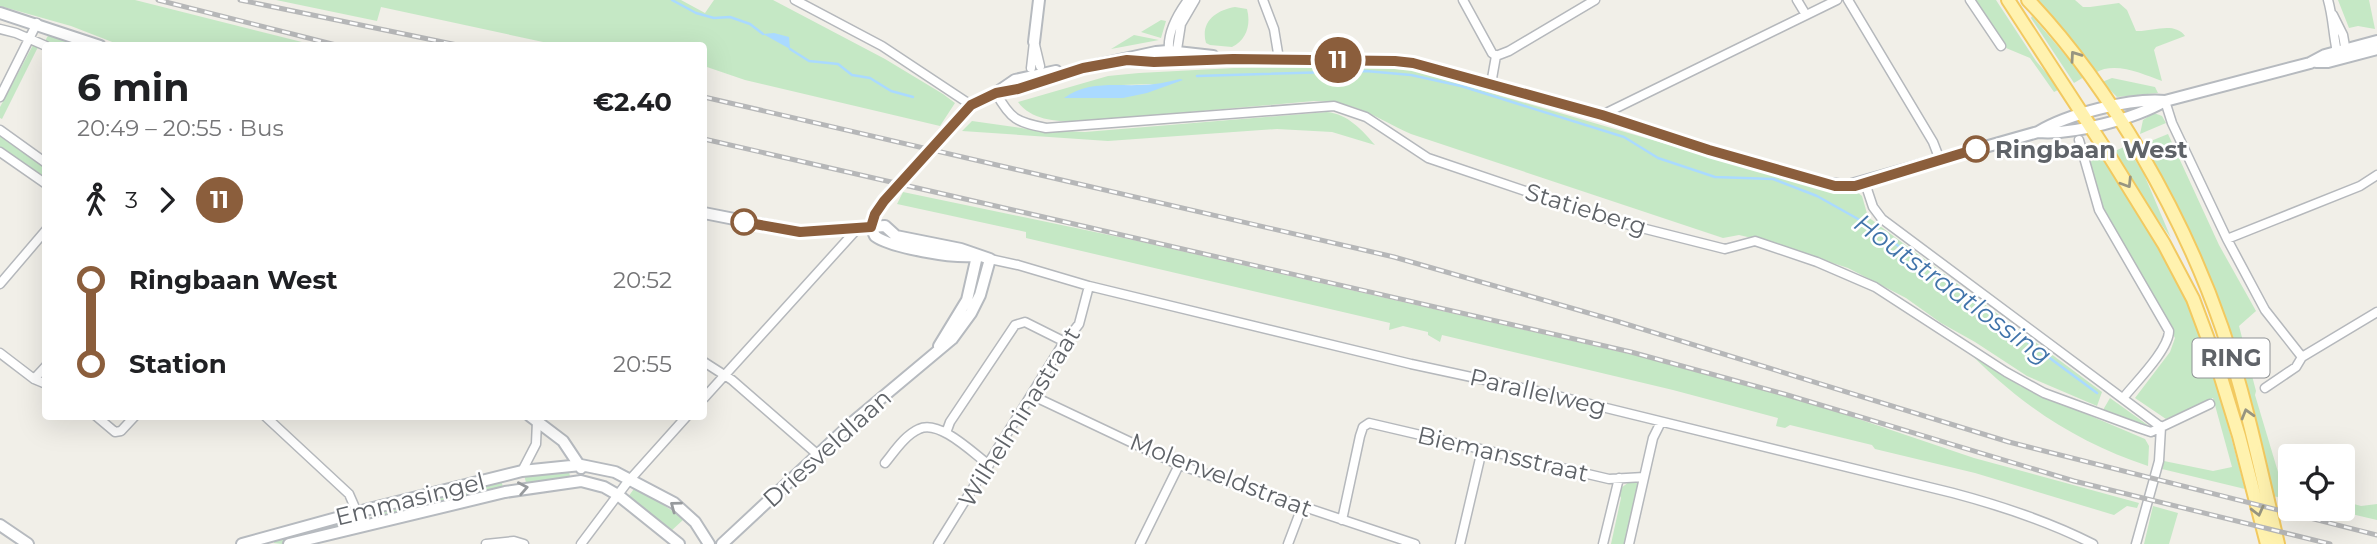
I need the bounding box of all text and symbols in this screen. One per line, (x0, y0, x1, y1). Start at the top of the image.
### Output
line badge: 11 (1306, 37, 1370, 83)
text: 11 (1329, 45, 1347, 74)
one-way arrow (2071, 51, 2083, 64)
text: 6 min (77, 64, 190, 111)
text: €2.40 (593, 86, 672, 118)
text: 20:49 – 20:55 · Bus (77, 114, 284, 142)
place label: Ringbaan West (1995, 135, 2188, 164)
marker: Ringbaan West (1963, 136, 1989, 162)
one-way arrow (2118, 176, 2131, 189)
street label: Statieberg (1522, 177, 1650, 241)
icon: walk (77, 181, 115, 219)
icon: forward (148, 181, 186, 219)
text: 11 (210, 185, 229, 214)
text: 3 (125, 186, 138, 214)
water label: Houtstraatlossing (1848, 207, 2058, 371)
unlabelled marker (731, 209, 757, 235)
text: Ringbaan West (129, 264, 338, 296)
text: 20:52 (613, 266, 672, 294)
street label: Wilhelminastraat (952, 321, 1086, 512)
road number: RING (2192, 338, 2270, 378)
text: Station (129, 348, 227, 380)
text: 20:55 (613, 350, 672, 378)
street label: Parallelweg (1467, 362, 1609, 422)
street label: Driesveldlaan (757, 383, 897, 513)
one-way arrow (2240, 408, 2255, 420)
street label: Biemansstraat (1415, 420, 1592, 488)
street label: Molenveldstraat (1126, 427, 1316, 523)
map controls (2278, 444, 2355, 521)
button: locate (2278, 444, 2355, 521)
street label: Emmasingel (332, 466, 488, 532)
one-way arrow (517, 482, 529, 497)
one-way arrow (671, 502, 683, 514)
one-way arrow (2250, 504, 2265, 516)

